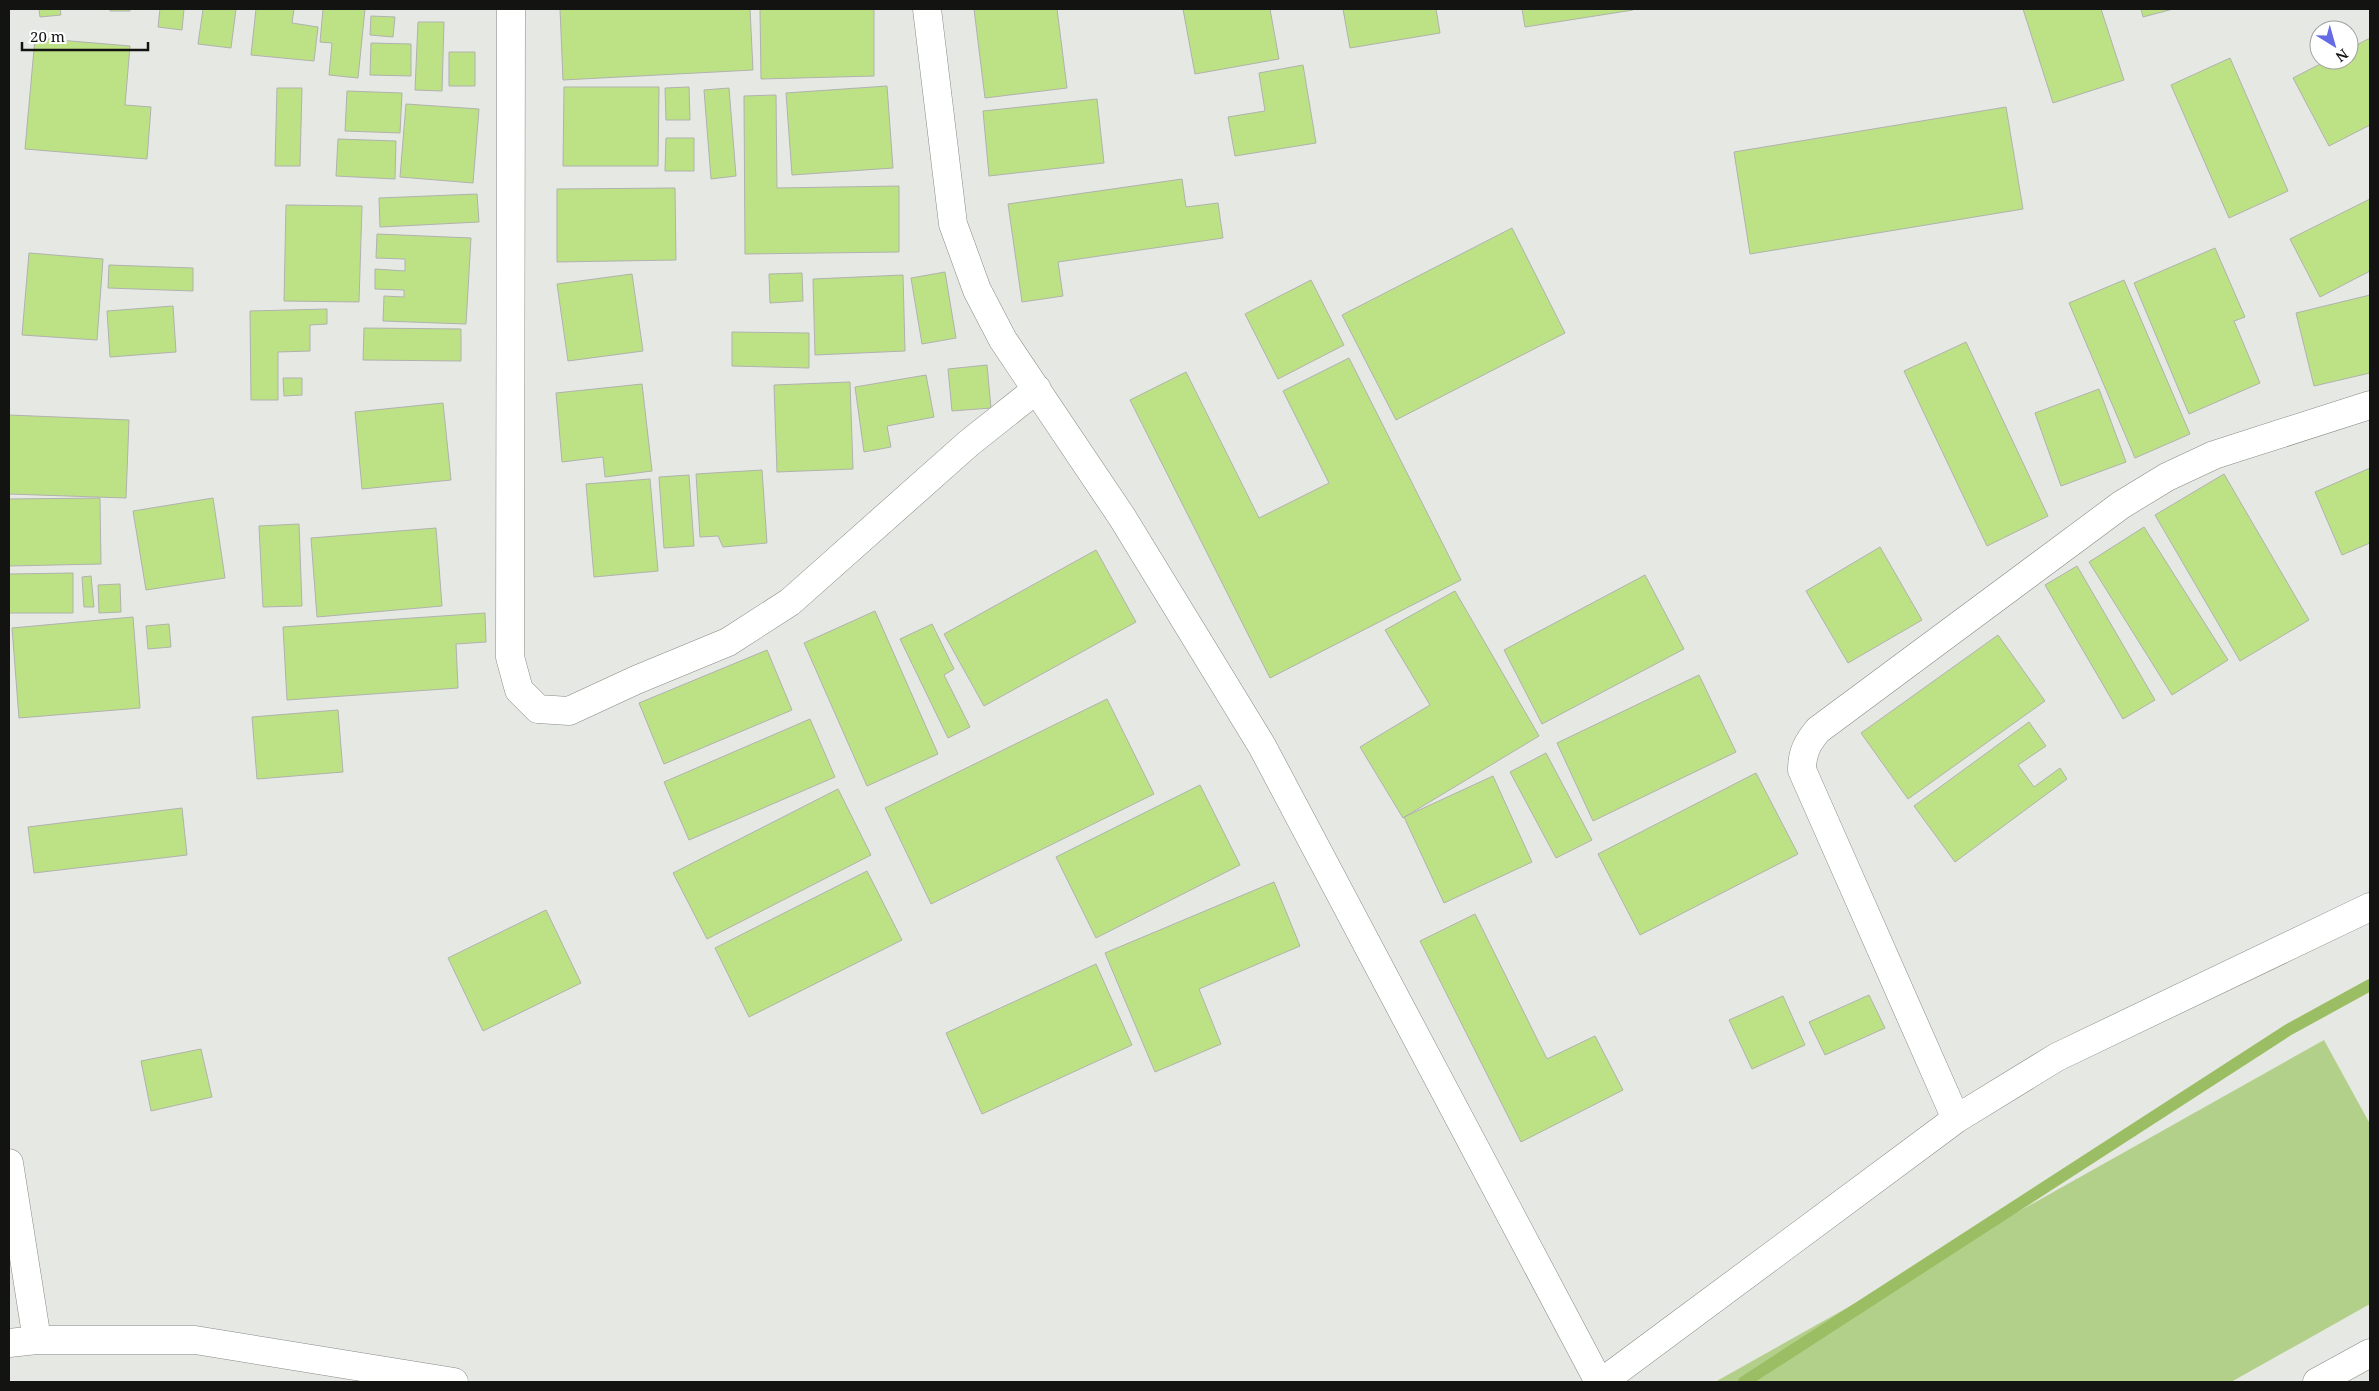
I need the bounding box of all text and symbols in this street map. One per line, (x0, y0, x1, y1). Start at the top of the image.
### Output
scale bar (22, 20, 149, 52)
north arrow (2309, 20, 2359, 70)
text: 20 m (30, 26, 65, 46)
text: N (2332, 45, 2352, 67)

